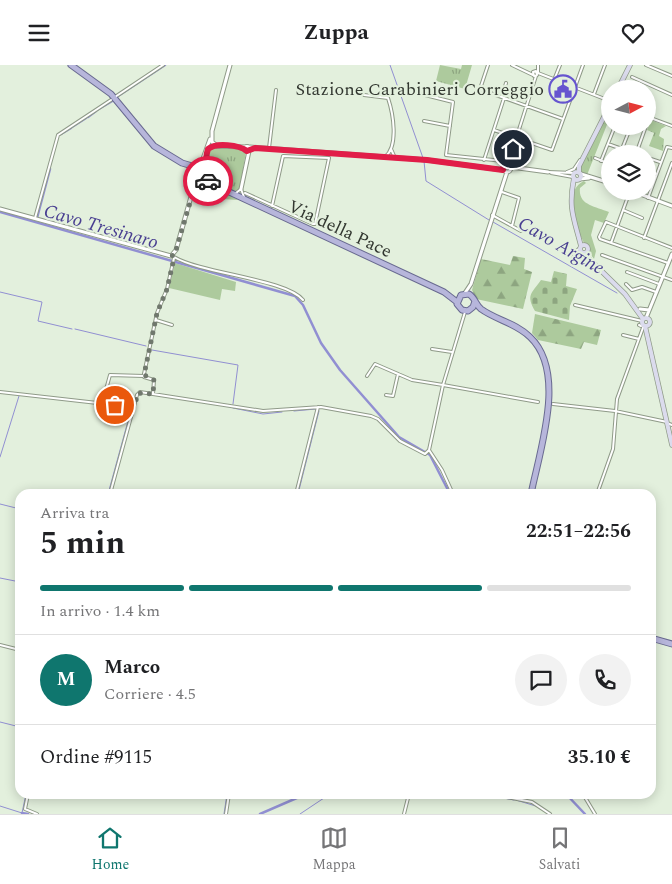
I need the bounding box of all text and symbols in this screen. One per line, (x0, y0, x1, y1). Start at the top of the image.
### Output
text: Zuppa (303, 16, 369, 49)
icon: menu (25, 19, 53, 47)
icon: heart (619, 19, 647, 47)
public building icon: Stazione Carabinieri Correggio (548, 74, 578, 104)
place label: Stazione Carabinieri Correggio (295, 76, 544, 103)
north arrow (601, 80, 656, 135)
map controls (601, 80, 656, 200)
pin (492, 128, 534, 170)
icon: home (499, 135, 527, 163)
button: layers (601, 145, 656, 200)
courier (183, 156, 233, 206)
icon: car (194, 167, 222, 195)
street label: Via della Pace (283, 193, 397, 265)
water label: Cavo Tresinaro (40, 197, 162, 257)
water label: Cavo Argine (512, 209, 610, 283)
pin (94, 384, 136, 426)
icon: bag (101, 391, 129, 419)
text: Arriva tra (40, 501, 109, 525)
text: 22:51–22:56 (526, 517, 631, 546)
text: 5 min (40, 519, 125, 568)
text: In arrivo · 1.4 km (40, 599, 160, 623)
text: Marco (104, 653, 160, 682)
button: chat (515, 654, 567, 706)
button: phone (579, 654, 631, 706)
text: M (57, 665, 75, 694)
text: Corriere · 4.5 (104, 682, 196, 706)
text: Ordine #9115 (40, 743, 152, 772)
text: 35.10 € (568, 743, 631, 772)
tab: Home (92, 824, 129, 875)
tab: Mappa (313, 824, 356, 875)
tab: Salvati (539, 824, 580, 875)

